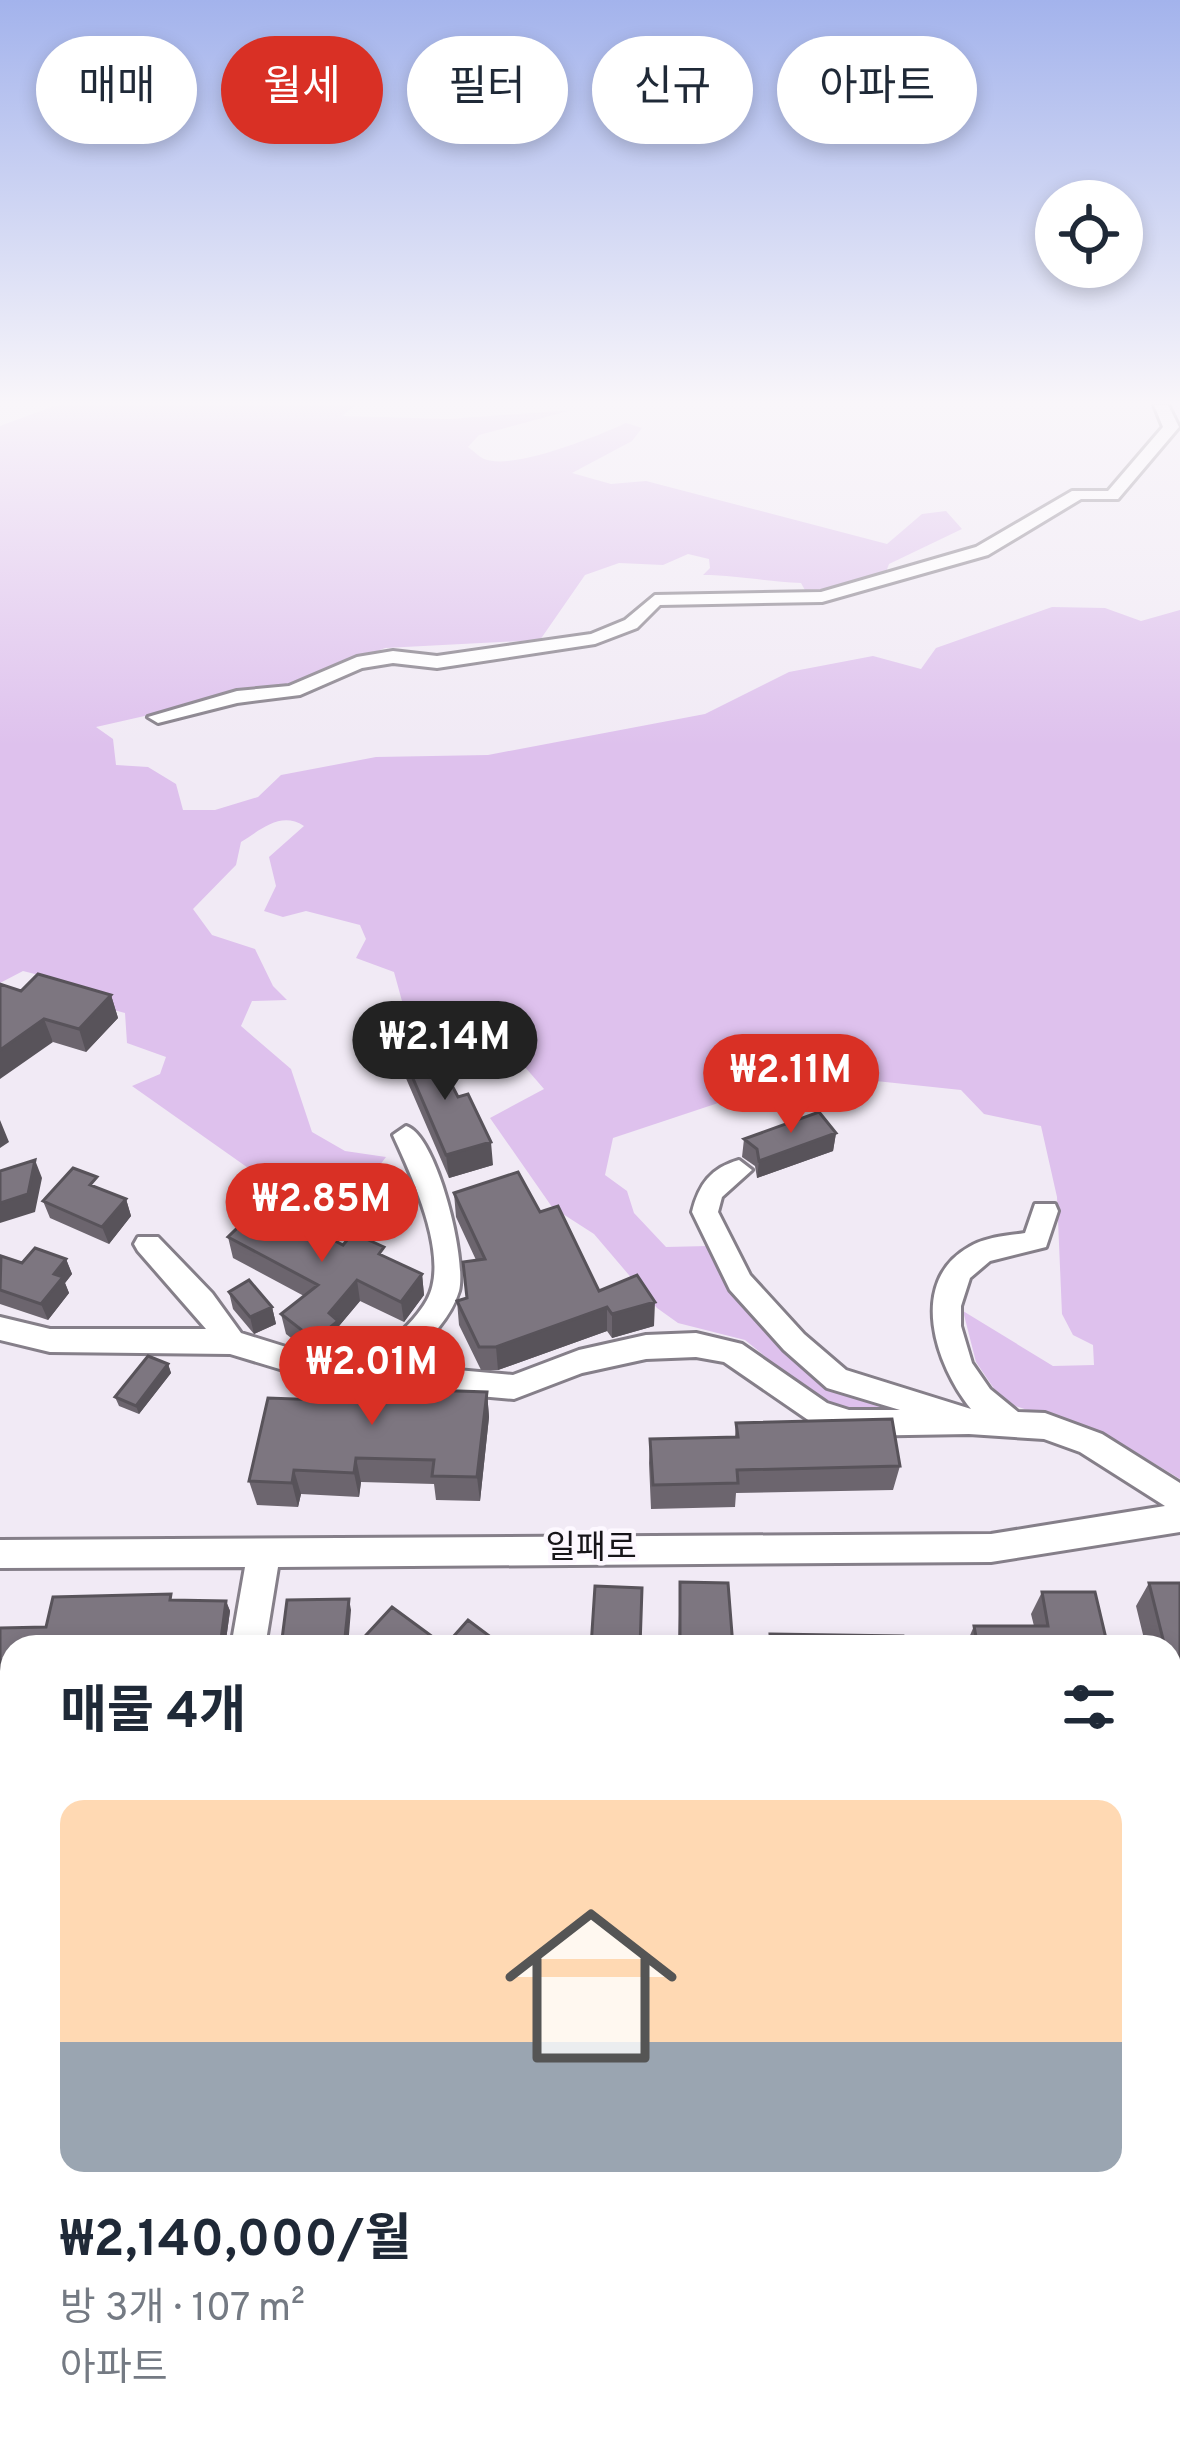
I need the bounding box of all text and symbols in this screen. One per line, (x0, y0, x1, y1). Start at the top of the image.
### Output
chip: 매매 (36, 36, 197, 144)
chip: 월세 (221, 36, 383, 144)
chip: 필터 (407, 36, 568, 144)
chip: 신규 (592, 36, 753, 144)
chip: 아파트 (777, 36, 977, 144)
map controls (1035, 180, 1143, 288)
button: locate (1035, 180, 1143, 288)
pin: ₩2.14M (347, 1001, 543, 1103)
text: ₩2.14M (379, 1015, 511, 1064)
pin: ₩2.11M (693, 1034, 889, 1136)
text: ₩2.11M (730, 1048, 852, 1097)
pin: ₩2.85M (224, 1163, 420, 1265)
text: ₩2.85M (253, 1177, 391, 1226)
pin: ₩2.01M (274, 1326, 470, 1428)
text: ₩2.01M (306, 1340, 438, 1389)
street label: 일패로 (545, 1529, 637, 1571)
icon: filters (1056, 1674, 1122, 1740)
text: 매물 4개 (60, 1682, 246, 1747)
icon: home (483, 1878, 699, 2094)
text: ₩2,140,000/월 (60, 2210, 411, 2275)
text: 방 3개 · 107 m² (60, 2286, 305, 2335)
text: 아파트 (60, 2346, 168, 2395)

